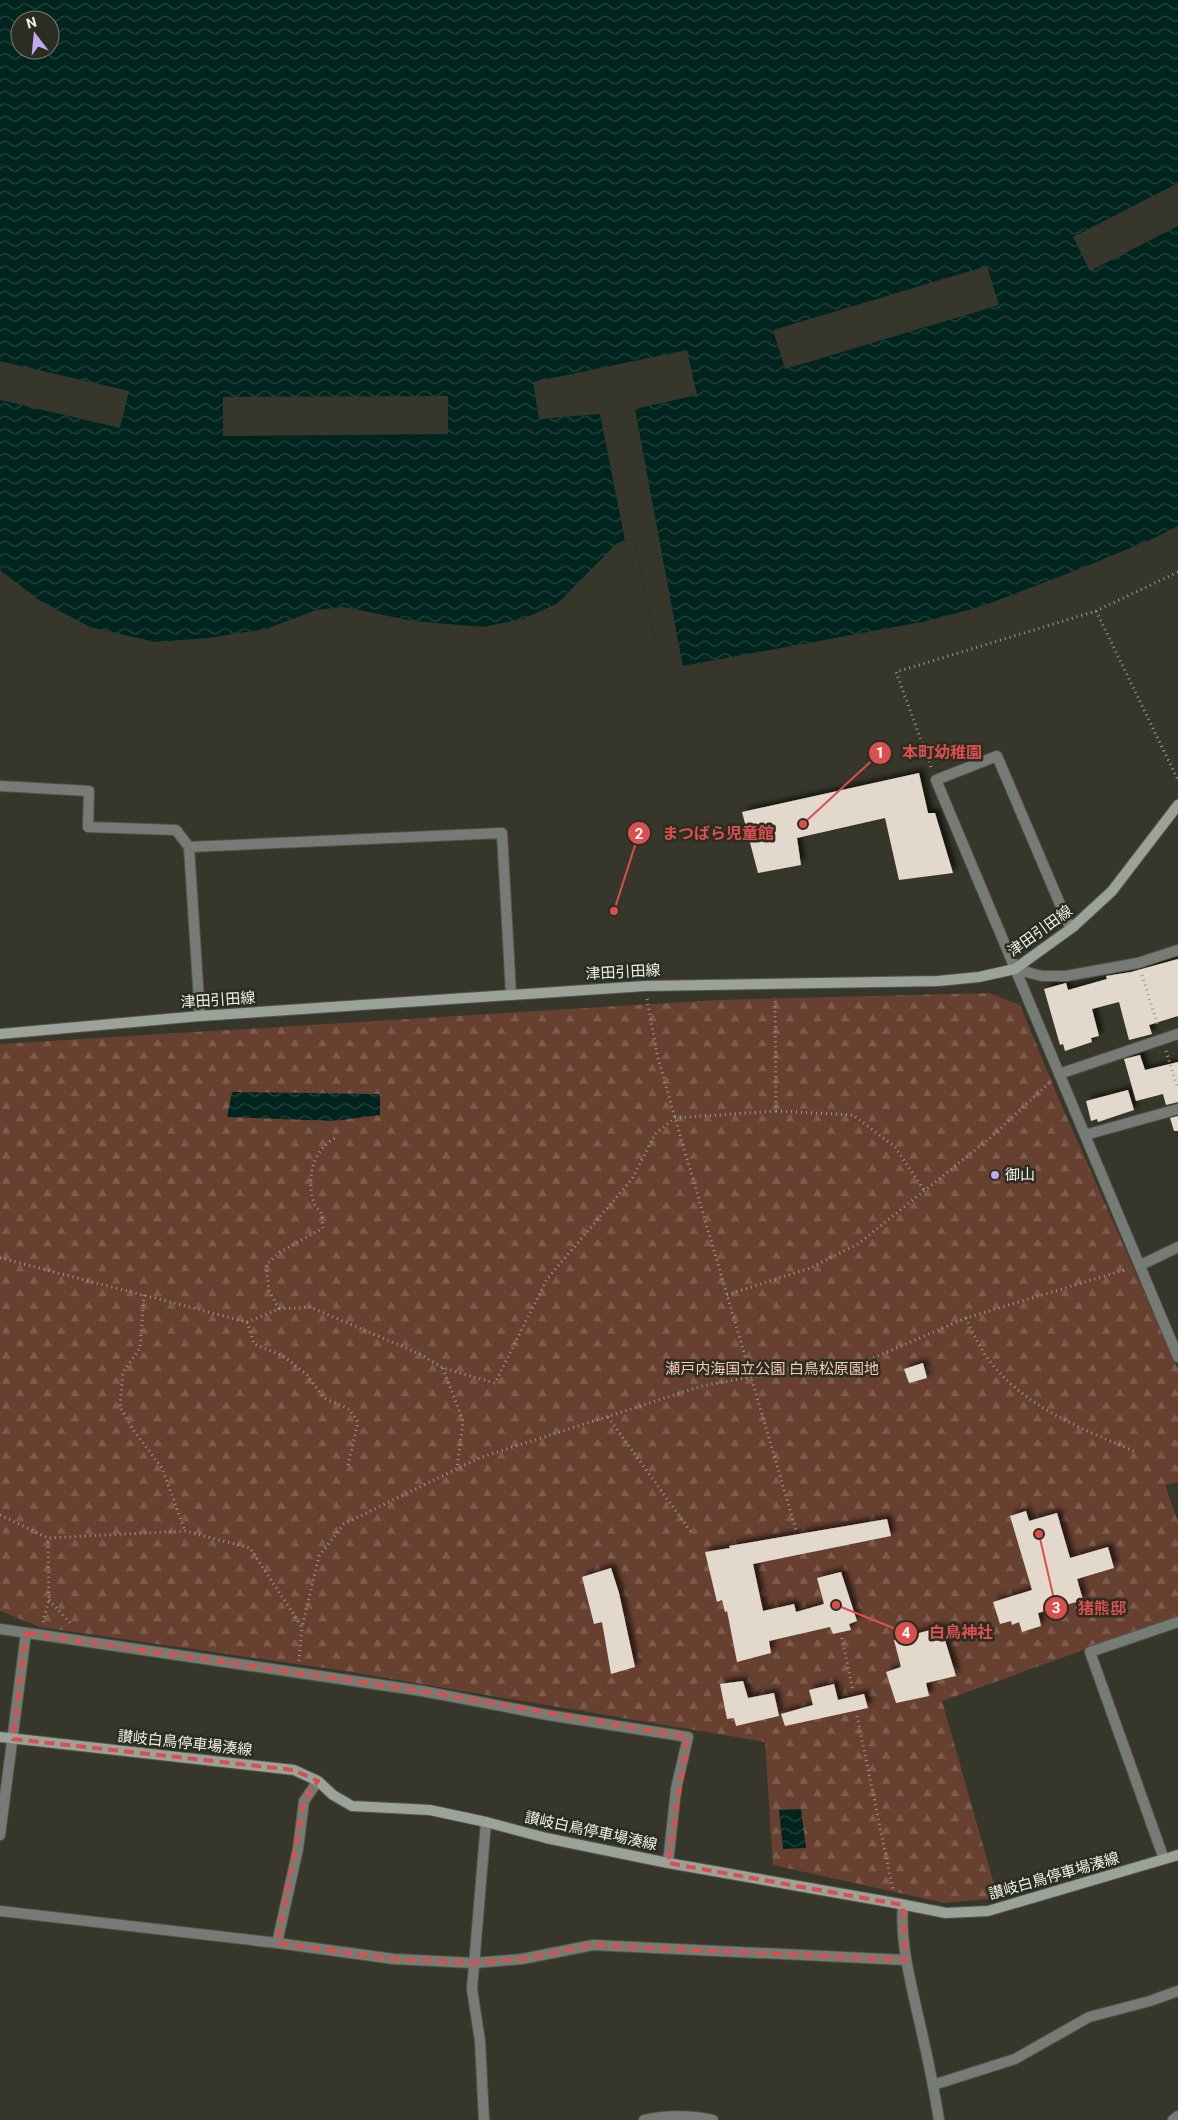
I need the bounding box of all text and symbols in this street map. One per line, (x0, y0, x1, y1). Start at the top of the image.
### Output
north arrow (10, 10, 60, 60)
text: N (24, 13, 38, 32)
callout: 本町幼稚園 (867, 737, 992, 768)
text: 本町幼稚園 (902, 743, 982, 762)
text: 1 (876, 744, 884, 762)
callout: まつばら児童館 (627, 818, 784, 849)
text: まつばら児童館 (662, 824, 774, 843)
text: 2 (635, 825, 644, 843)
street label: 津田引田線 (1004, 902, 1076, 960)
street label: 津田引田線 (585, 961, 661, 983)
street label: 津田引田線 (180, 988, 256, 1012)
place label: 御山 (1005, 1166, 1035, 1184)
marker: 御山 (989, 1169, 1001, 1181)
park label: 瀬戸内海国立公園 白鳥松原園地 (665, 1360, 879, 1378)
callout: 猪熊邸 (1043, 1593, 1136, 1624)
text: 3 (1052, 1599, 1060, 1617)
text: 猪熊邸 (1078, 1599, 1126, 1618)
callout: 白鳥神社 (894, 1617, 1003, 1648)
text: 白鳥神社 (929, 1623, 993, 1642)
text: 4 (902, 1624, 911, 1642)
street label: 讃岐白鳥停車場湊線 (117, 1727, 253, 1759)
street label: 讃岐白鳥停車場湊線 (523, 1808, 659, 1854)
street label: 讃岐白鳥停車場湊線 (987, 1849, 1121, 1903)

